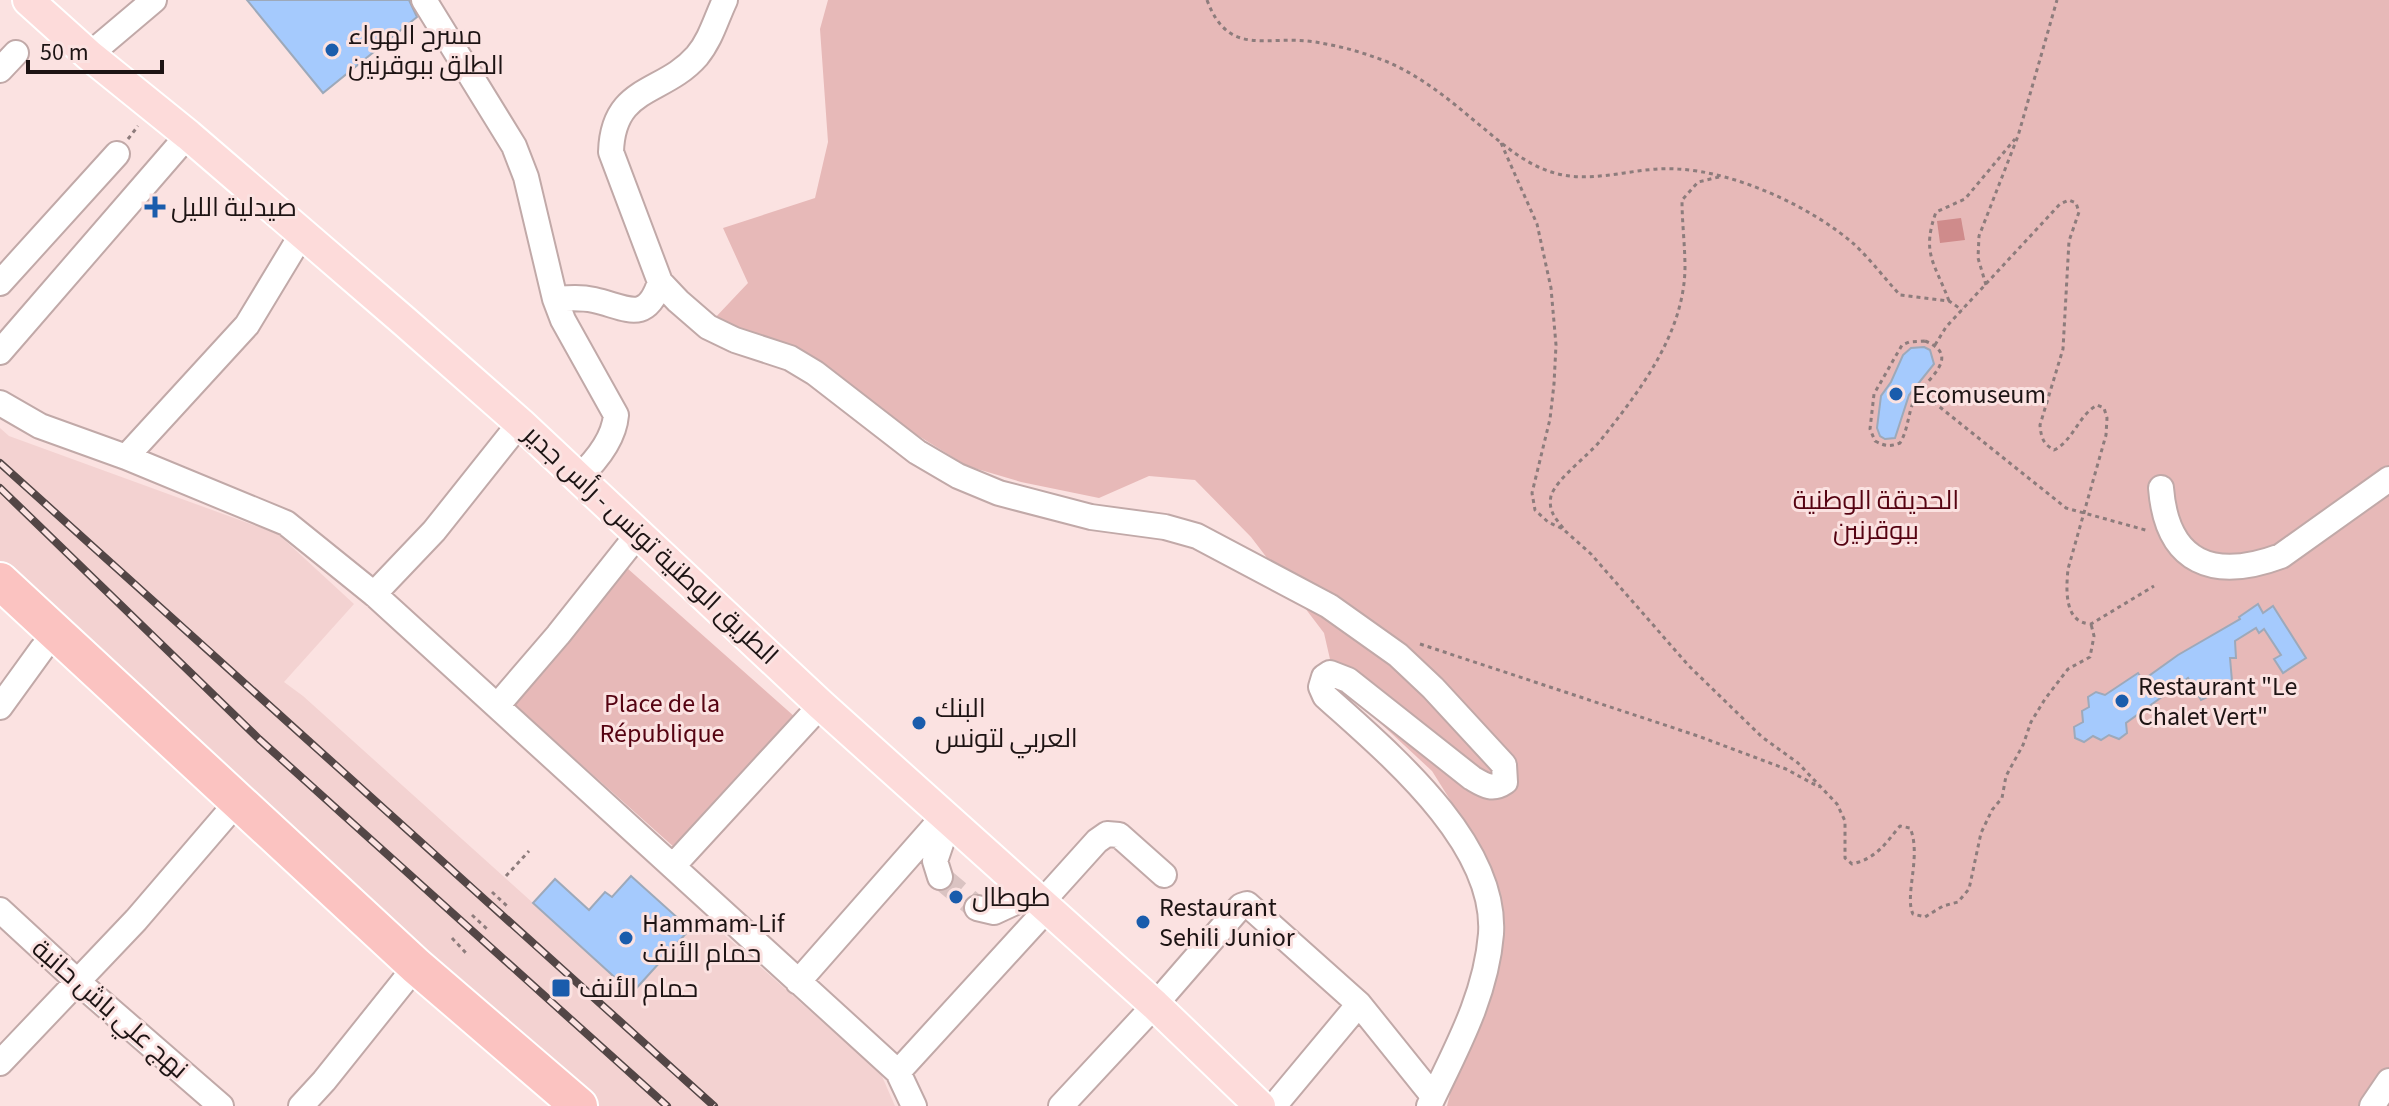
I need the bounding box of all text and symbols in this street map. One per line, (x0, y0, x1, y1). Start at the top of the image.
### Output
place label: مسرح الهواء الطلق ببوقرنين (348, 17, 504, 84)
scale bar (28, 24, 162, 74)
text: 50 m (40, 35, 89, 70)
marker: مسرح الهواء الطلق ببوقرنين (323, 41, 341, 59)
place label: صيدلية الليل (171, 189, 297, 226)
marker: صيدلية الليل (146, 198, 164, 216)
place label: Ecomuseum (1912, 376, 2046, 413)
marker: Ecomuseum (1887, 385, 1905, 403)
street label: الطريق الوطنية تونس - رأس جدير (514, 415, 787, 673)
park label: الحديقة الوطنية ببوقرنين (1793, 482, 1959, 549)
place label: Restaurant "Le Chalet Vert" (2138, 668, 2297, 735)
park label: Place de la République (600, 685, 724, 752)
place label: البنك العربي لتونس (935, 690, 1078, 759)
marker: Restaurant "Le Chalet Vert" (2113, 692, 2131, 710)
marker: البنك العربي لتونس (910, 714, 928, 732)
place label: طوطال (972, 879, 1051, 916)
marker: طوطال (947, 888, 965, 906)
place label: Restaurant Sehili Junior (1159, 889, 1296, 956)
place label: Hammam-Lif حمام الأنف (642, 905, 786, 972)
marker: Restaurant Sehili Junior (1134, 913, 1152, 931)
marker: Hammam-Lif حمام الأنف (617, 929, 635, 947)
street label: نهج علي باش حانبة (22, 931, 196, 1089)
place label: حمام الأنف (579, 970, 698, 1007)
marker: حمام الأنف (550, 977, 572, 999)

